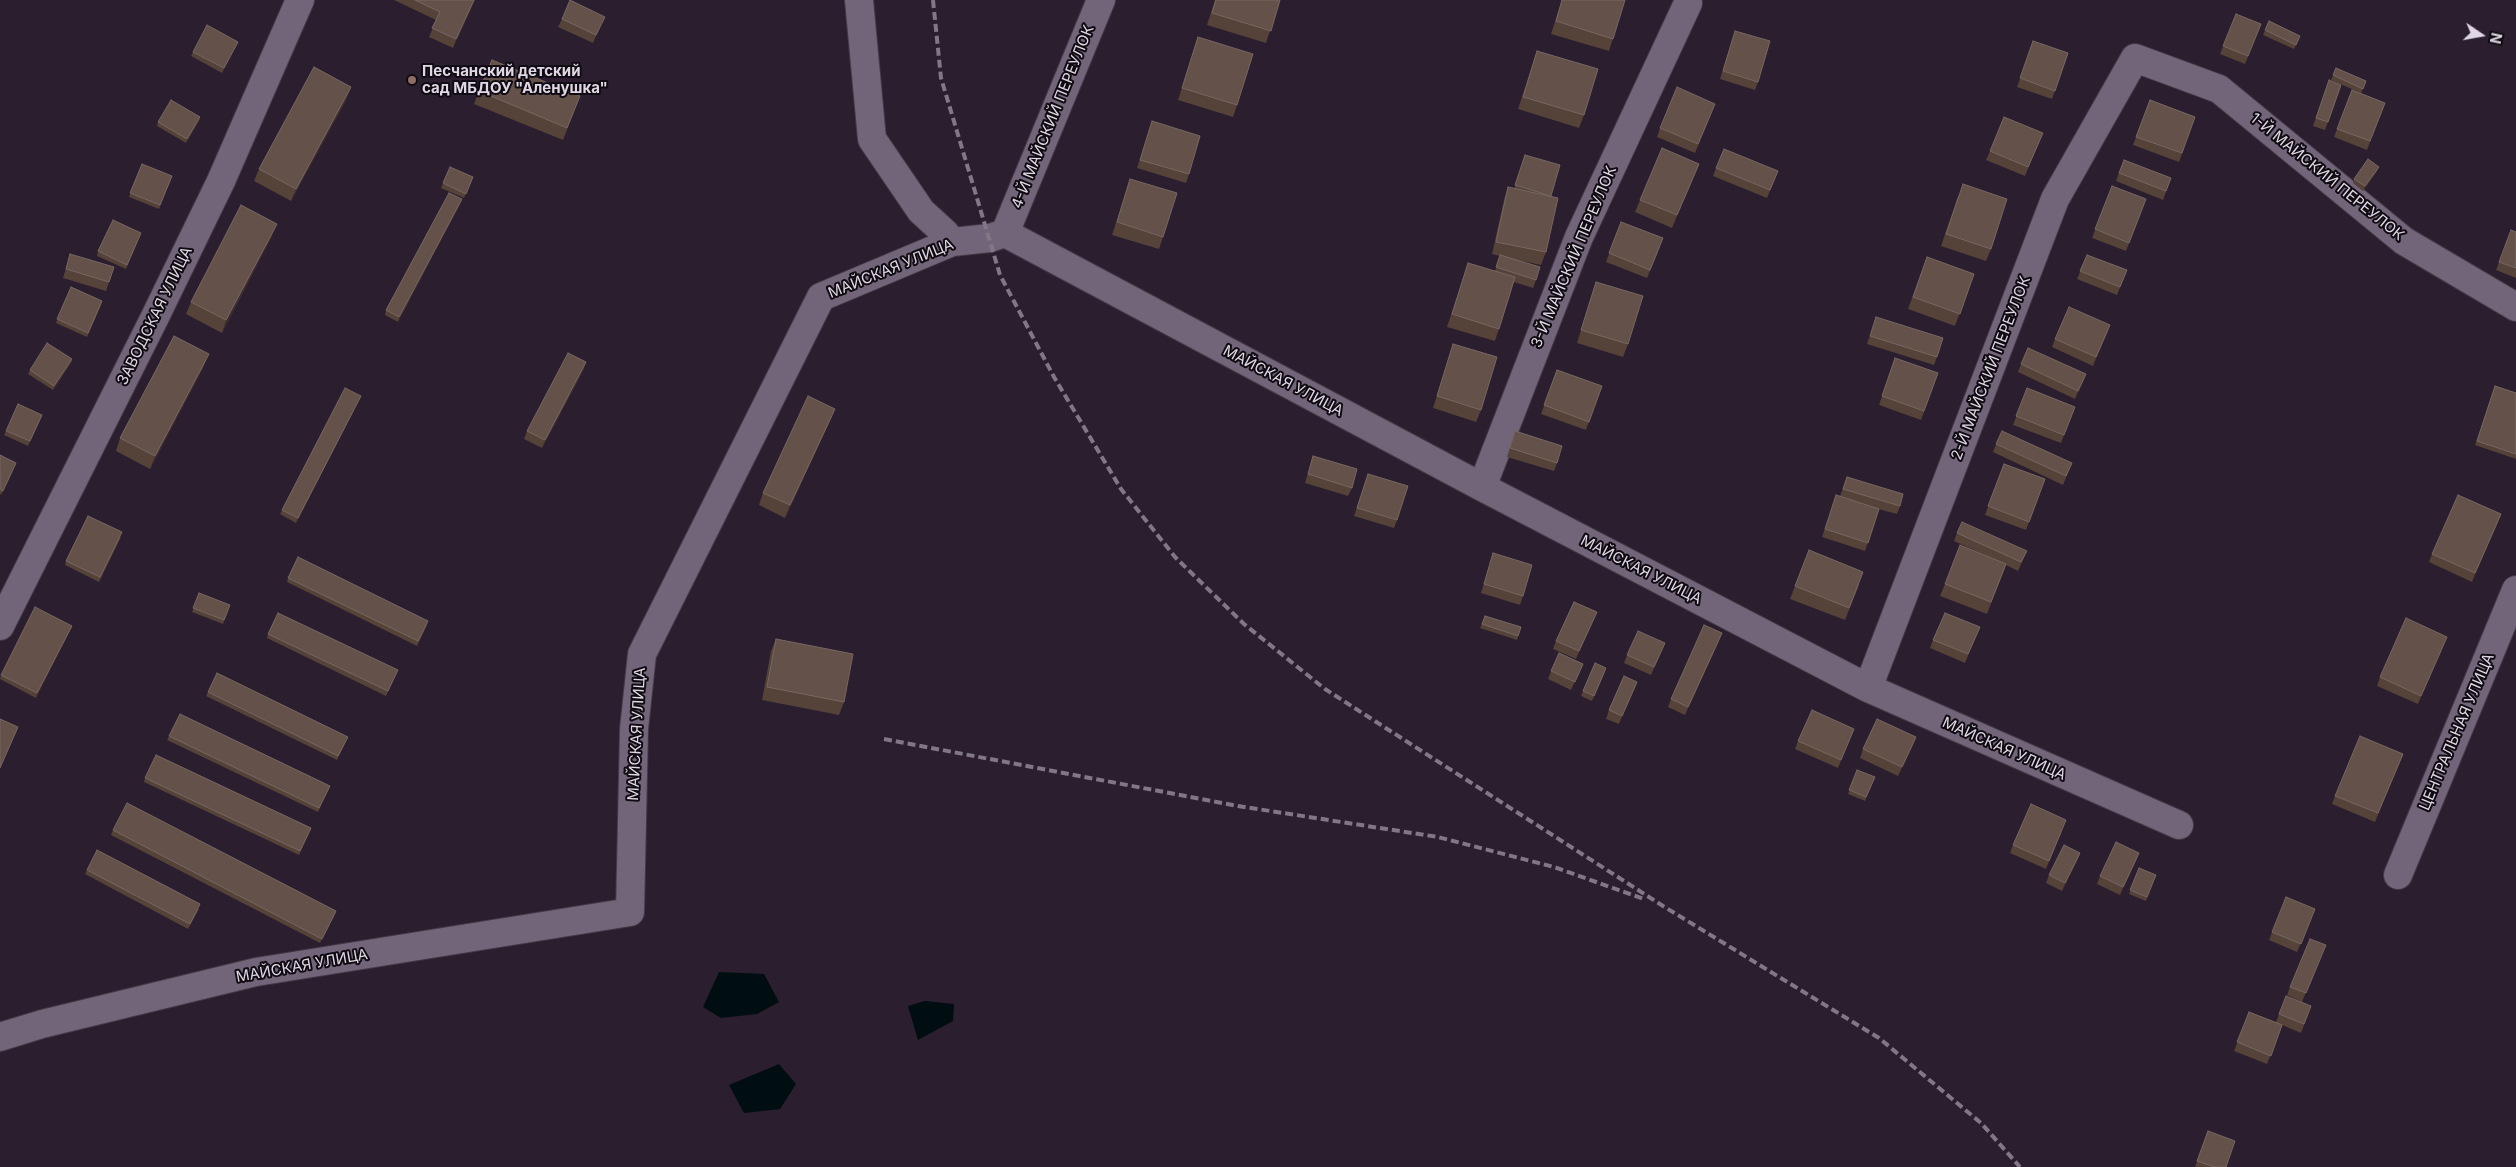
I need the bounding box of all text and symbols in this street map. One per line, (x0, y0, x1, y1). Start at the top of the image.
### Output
north arrow (2456, 10, 2506, 60)
street label: 4-Й МАЙСКИЙ ПЕРЕУЛОК (1008, 23, 1098, 211)
text: N (2487, 31, 2506, 45)
place label: Песчанский детский сад МБДОУ "Аленушка" (422, 62, 608, 97)
marker: Песчанский детский сад МБДОУ "Аленушка" (406, 74, 418, 86)
street label: 1-Й МАЙСКИЙ ПЕРЕУЛОК (2247, 109, 2407, 245)
street label: 3-Й МАЙСКИЙ ПЕРЕУЛОК (1527, 163, 1621, 351)
street label: МАЙСКАЯ УЛИЦА (826, 236, 956, 302)
street label: ЗАВОДСКАЯ УЛИЦА (114, 244, 196, 388)
street label: 2-Й МАЙСКИЙ ПЕРЕУЛОК (1948, 273, 2034, 463)
street label: МАЙСКАЯ УЛИЦА (1220, 342, 1346, 420)
street label: МАЙСКАЯ УЛИЦА (1577, 532, 1705, 608)
street label: ЦЕНТРАЛЬНАЯ УЛИЦА (2416, 651, 2498, 813)
street label: МАЙСКАЯ УЛИЦА (625, 667, 649, 801)
street label: МАЙСКАЯ УЛИЦА (1939, 714, 2069, 784)
street label: МАЙСКАЯ УЛИЦА (235, 946, 369, 986)

